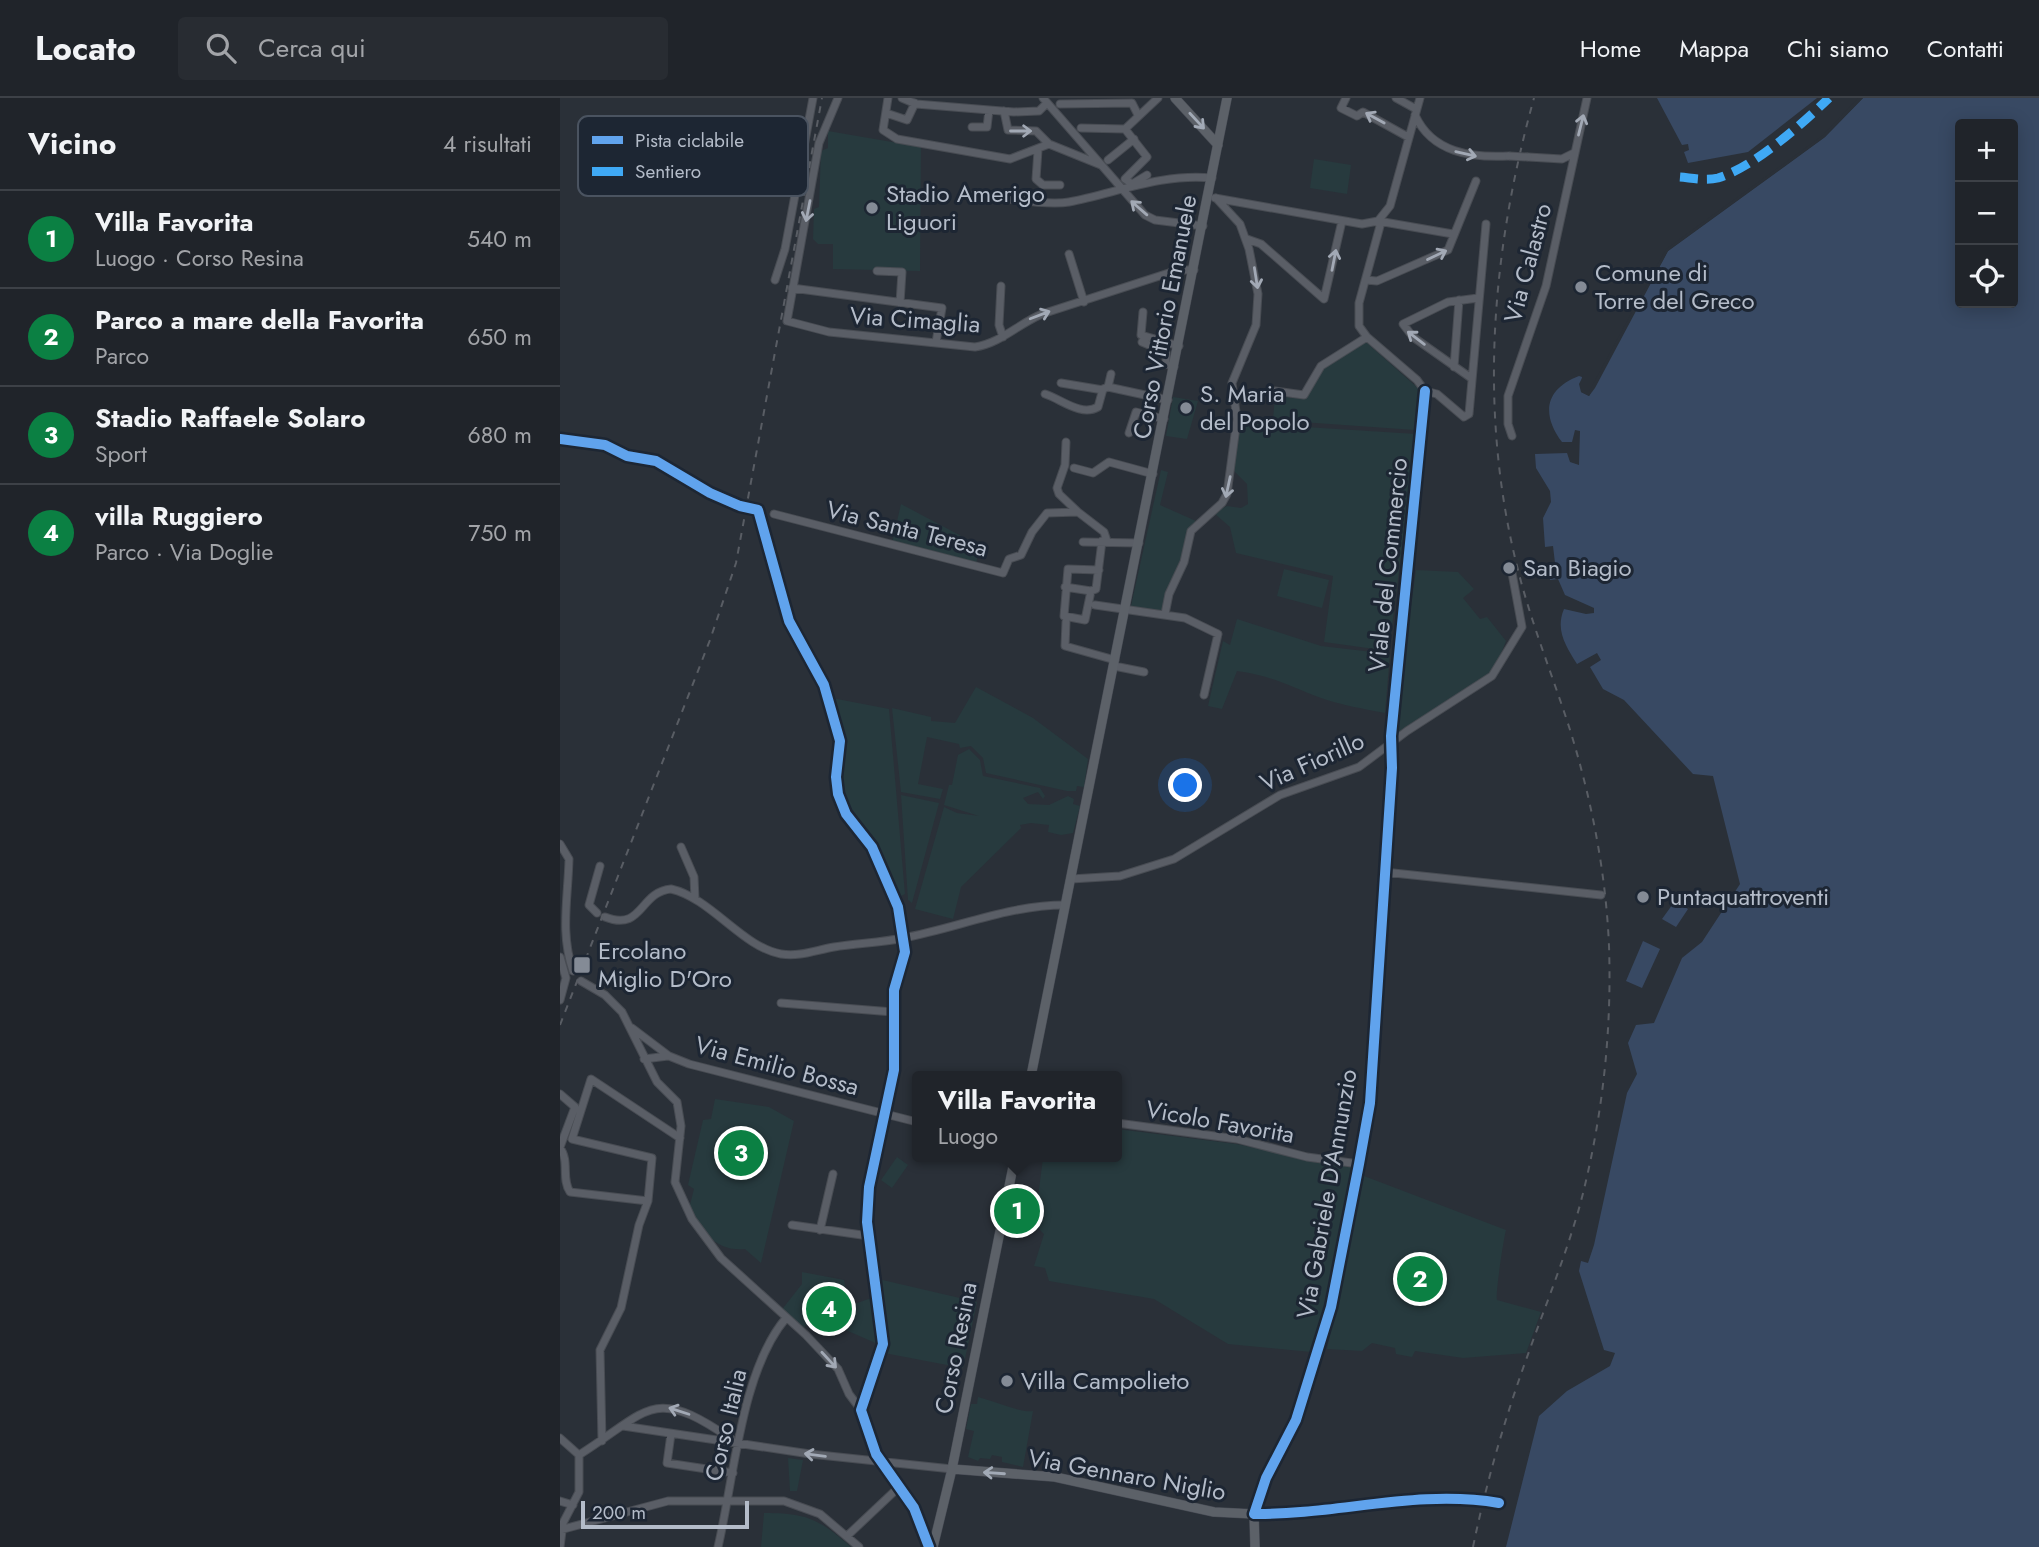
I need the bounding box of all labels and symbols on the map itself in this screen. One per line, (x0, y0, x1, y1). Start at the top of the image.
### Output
one-way arrow (1365, 111, 1386, 124)
one-way arrow (1188, 112, 1205, 129)
one-way arrow (1575, 115, 1588, 137)
legend (578, 116, 808, 196)
one-way arrow (1010, 124, 1033, 138)
text: Pista ciclabile (635, 127, 744, 154)
one-way arrow (1454, 148, 1477, 161)
text: Sentiero (635, 158, 701, 185)
place label: Stadio Amerigo Liguori (886, 176, 1045, 239)
street label: Corso Vittorio Emanuele (1124, 192, 1205, 442)
one-way arrow (800, 199, 814, 222)
street label: Via Calastro (1495, 199, 1560, 326)
marker: Stadio Amerigo Liguori (864, 200, 880, 216)
one-way arrow (1130, 200, 1148, 216)
one-way arrow (1426, 247, 1447, 261)
one-way arrow (1328, 249, 1342, 272)
place label: Comune di Torre del Greco (1595, 255, 1755, 318)
one-way arrow (1250, 266, 1263, 289)
marker: Comune di Torre del Greco (1573, 279, 1589, 295)
street label: Via Cimaglia (849, 297, 981, 342)
one-way arrow (1028, 308, 1050, 321)
one-way arrow (1407, 331, 1425, 346)
place label: S. Maria del Popolo (1200, 376, 1310, 439)
marker: S. Maria del Popolo (1178, 400, 1194, 416)
street label: Viale del Commercio (1359, 456, 1416, 674)
one-way arrow (1221, 475, 1234, 498)
street label: Via Santa Teresa (823, 492, 992, 565)
place label: San Biagio (1523, 550, 1632, 585)
marker: San Biagio (1501, 560, 1517, 576)
street label: Via Fiorillo (1254, 723, 1370, 800)
your location (1168, 768, 1202, 802)
place label: Puntaquattroventi (1657, 879, 1829, 914)
marker: Puntaquattroventi (1635, 889, 1651, 905)
place label: Ercolano Miglio D'Oro (598, 933, 732, 996)
marker: Ercolano Miglio D'Oro (572, 955, 592, 975)
street label: Via Emilio Bossa (691, 1027, 863, 1104)
street label: Via Gabriele D'Annunzio (1287, 1066, 1366, 1321)
street label: Vicolo Favorita (1143, 1091, 1297, 1152)
pin: 3 (718, 1127, 764, 1179)
pin: 1 (994, 1185, 1040, 1237)
pin: 2 (1397, 1253, 1443, 1305)
street label: Corso Resina (926, 1279, 985, 1417)
pin: 4 (806, 1283, 852, 1335)
one-way arrow (821, 1351, 838, 1368)
place label: Villa Campolieto (1021, 1363, 1189, 1398)
street label: Corso Italia (696, 1365, 755, 1484)
marker: Villa Campolieto (999, 1373, 1015, 1389)
one-way arrow (668, 1404, 690, 1417)
street label: Via Gennaro Niglio (1026, 1440, 1229, 1509)
one-way arrow (804, 1448, 827, 1461)
one-way arrow (983, 1466, 1006, 1479)
scale bar (581, 1498, 749, 1530)

